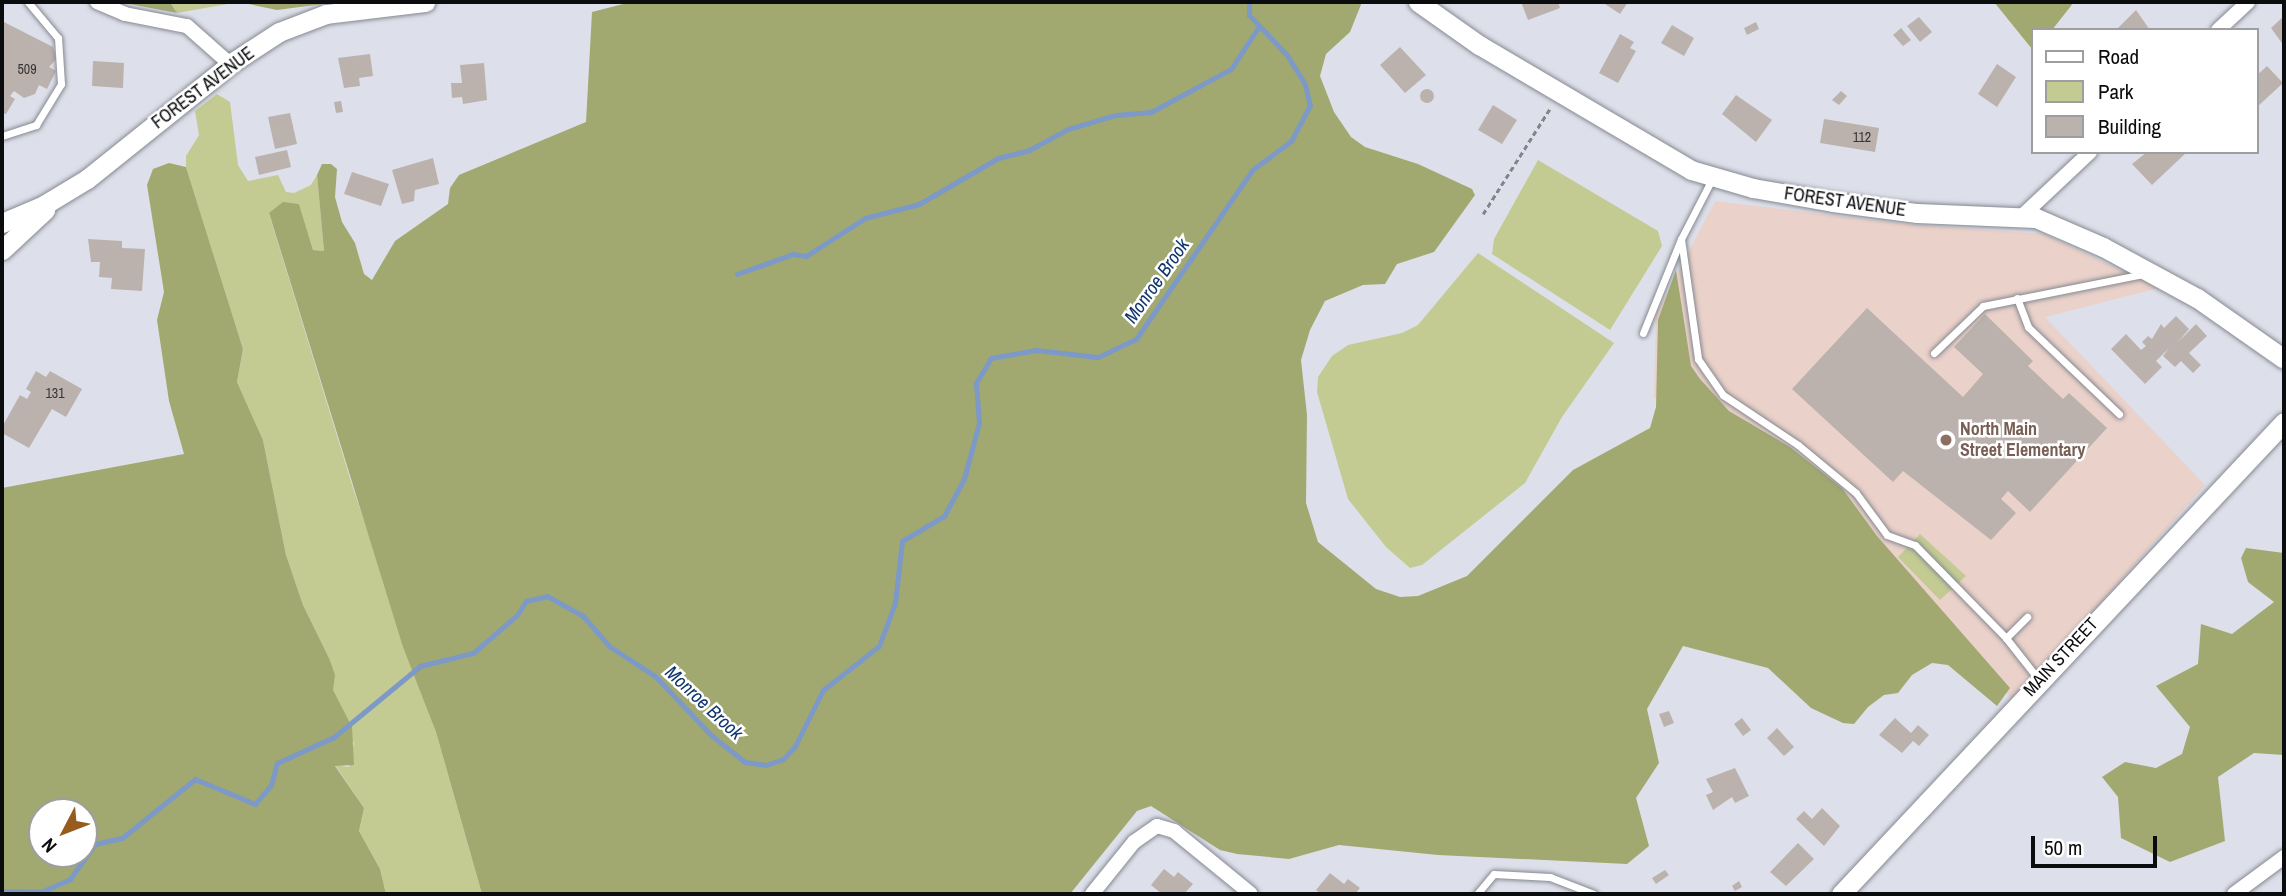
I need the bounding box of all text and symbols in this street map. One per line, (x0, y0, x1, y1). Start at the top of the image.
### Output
legend (2030, 28, 2258, 154)
street label: FOREST AVENUE (147, 42, 259, 134)
text: Road (2098, 42, 2139, 71)
house number: 509 (17, 61, 37, 77)
text: Park (2098, 77, 2133, 106)
text: Building (2098, 112, 2161, 141)
house number: 112 (1853, 129, 1871, 145)
street label: FOREST AVENUE (1782, 183, 1908, 221)
water label: Monroe Brook (1120, 234, 1194, 328)
house number: 131 (45, 385, 65, 401)
place label: North Main Street Elementary (1960, 419, 2086, 462)
marker: North Main Street Elementary (1938, 432, 1954, 448)
street label: MAIN STREET (2019, 613, 2103, 701)
water label: Monroe Brook (660, 661, 748, 745)
north arrow (28, 798, 98, 868)
scale bar (2034, 822, 2160, 866)
text: N (35, 833, 62, 859)
text: 50 m (2044, 833, 2082, 862)

